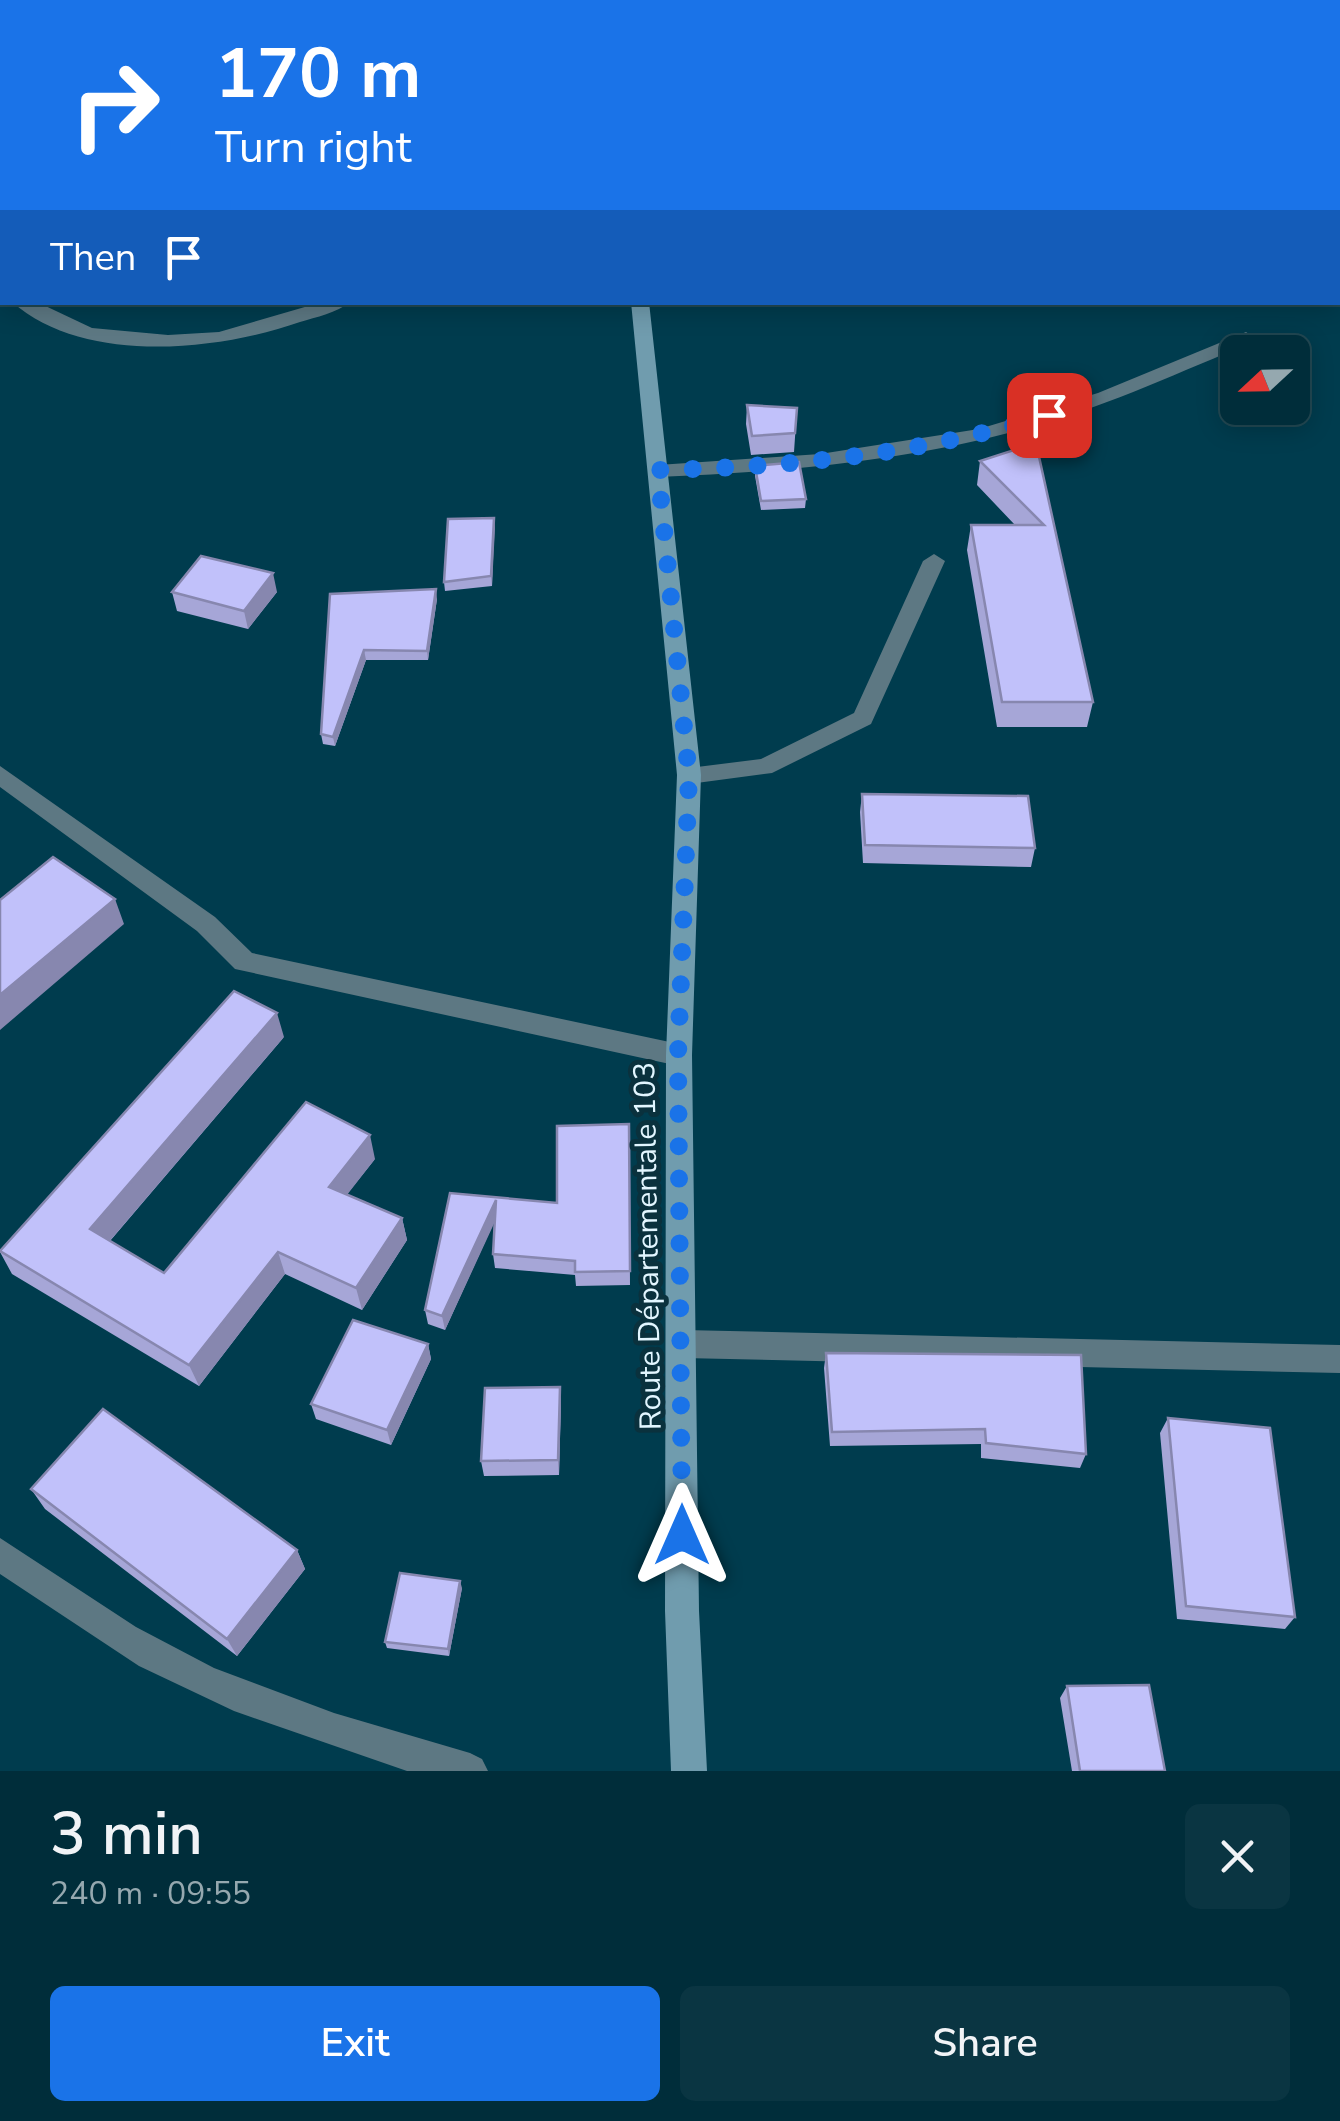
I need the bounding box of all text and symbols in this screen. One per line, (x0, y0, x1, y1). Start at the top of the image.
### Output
text: 170 m (215, 26, 421, 122)
icon: right (50, 40, 180, 170)
text: Turn right (215, 117, 412, 178)
icon: arrive (156, 230, 211, 285)
text: Then (50, 232, 136, 283)
north arrow (1220, 335, 1310, 425)
map controls (1220, 335, 1310, 425)
pin (1007, 373, 1092, 458)
icon: arrive (1022, 388, 1077, 443)
street label: Route Départementale 103 (624, 1062, 672, 1430)
position arrow (630, 1483, 734, 1587)
text: 3 min (50, 1793, 203, 1875)
button: close (1185, 1804, 1290, 1909)
text: 240 m · 09:55 (50, 1872, 251, 1915)
button: Exit (50, 1986, 660, 2101)
button: Share (680, 1986, 1290, 2101)

